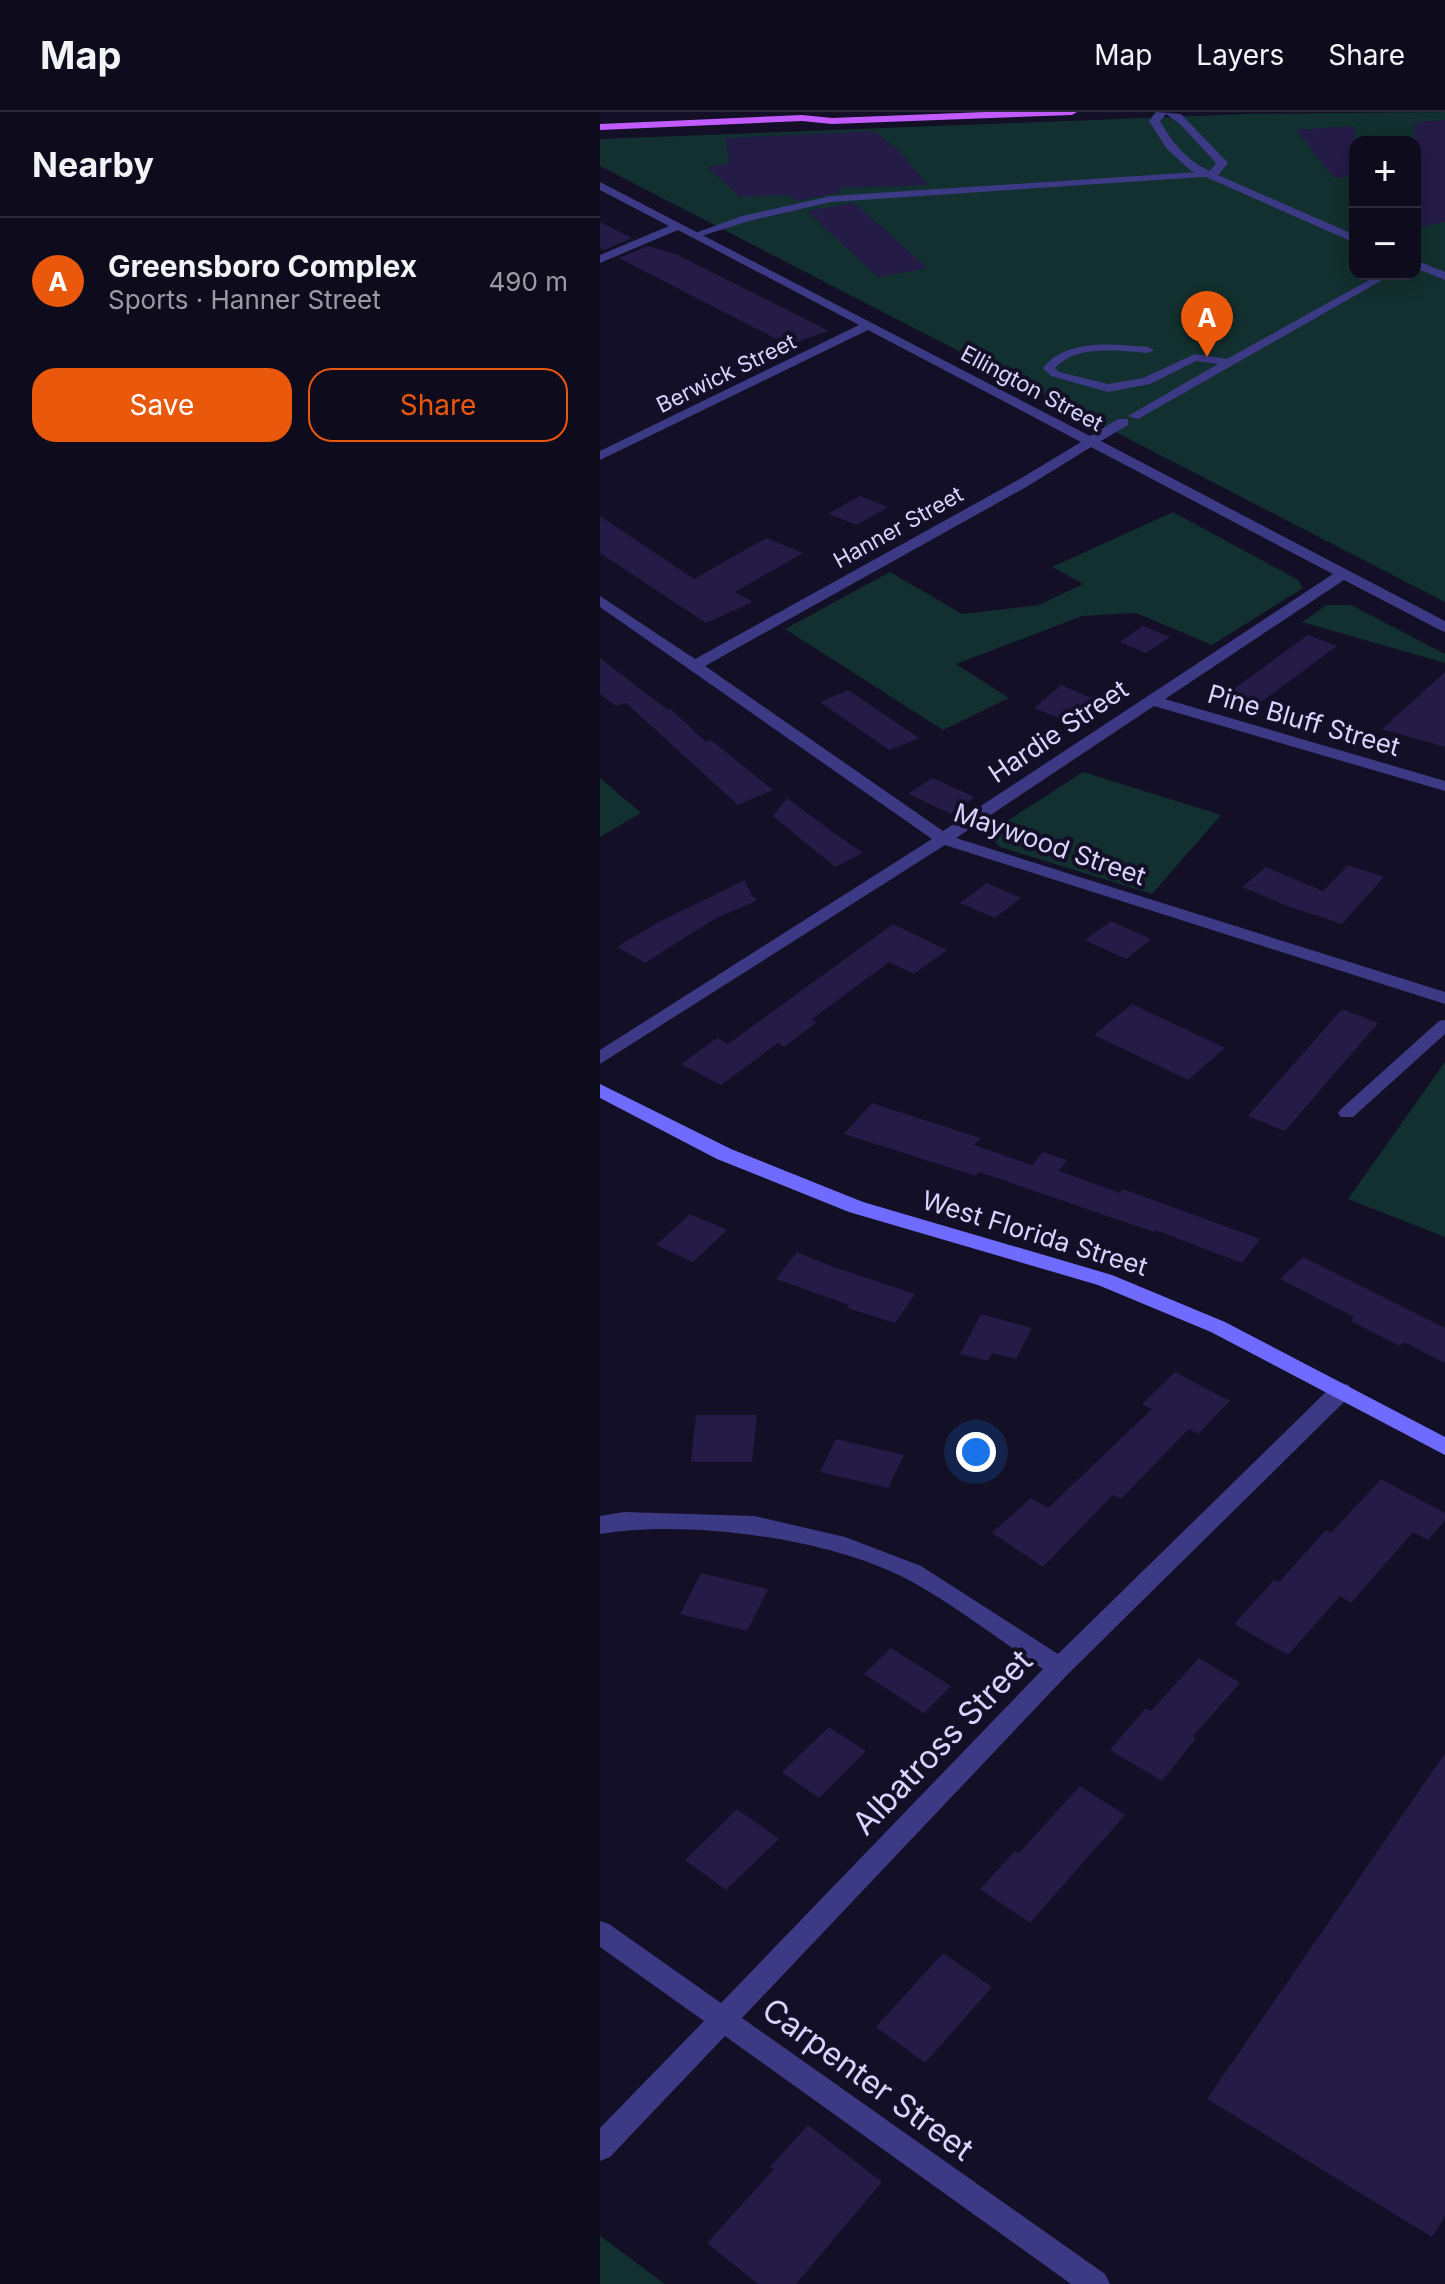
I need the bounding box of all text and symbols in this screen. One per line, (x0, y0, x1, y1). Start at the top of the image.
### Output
text: Map (40, 32, 121, 78)
text: Map (1094, 38, 1152, 72)
text: Layers (1196, 38, 1284, 72)
text: Share (1328, 38, 1405, 72)
map controls (1349, 136, 1421, 280)
button: + (1349, 136, 1421, 208)
text: Nearby (32, 144, 154, 185)
button: − (1349, 208, 1421, 280)
text: Greensboro Complex (108, 248, 417, 284)
text: A (48, 266, 68, 297)
text: 490 m (489, 266, 568, 297)
text: Sports · Hanner Street (108, 284, 381, 315)
pin: A (1181, 291, 1233, 357)
street label: Berwick Street (652, 328, 800, 418)
street label: Ellington Street (957, 340, 1107, 436)
button: Save (32, 368, 292, 442)
button: Share (308, 368, 568, 442)
street label: Hanner Street (829, 481, 967, 573)
street label: Hardie Street (982, 673, 1134, 789)
street label: Pine Bluff Street (1204, 678, 1404, 762)
street label: Maywood Street (950, 797, 1150, 891)
street label: West Florida Street (919, 1184, 1151, 1282)
your location (956, 1432, 996, 1472)
street label: Albatross Street (844, 1641, 1040, 1843)
street label: Carpenter Street (755, 1989, 981, 2169)

